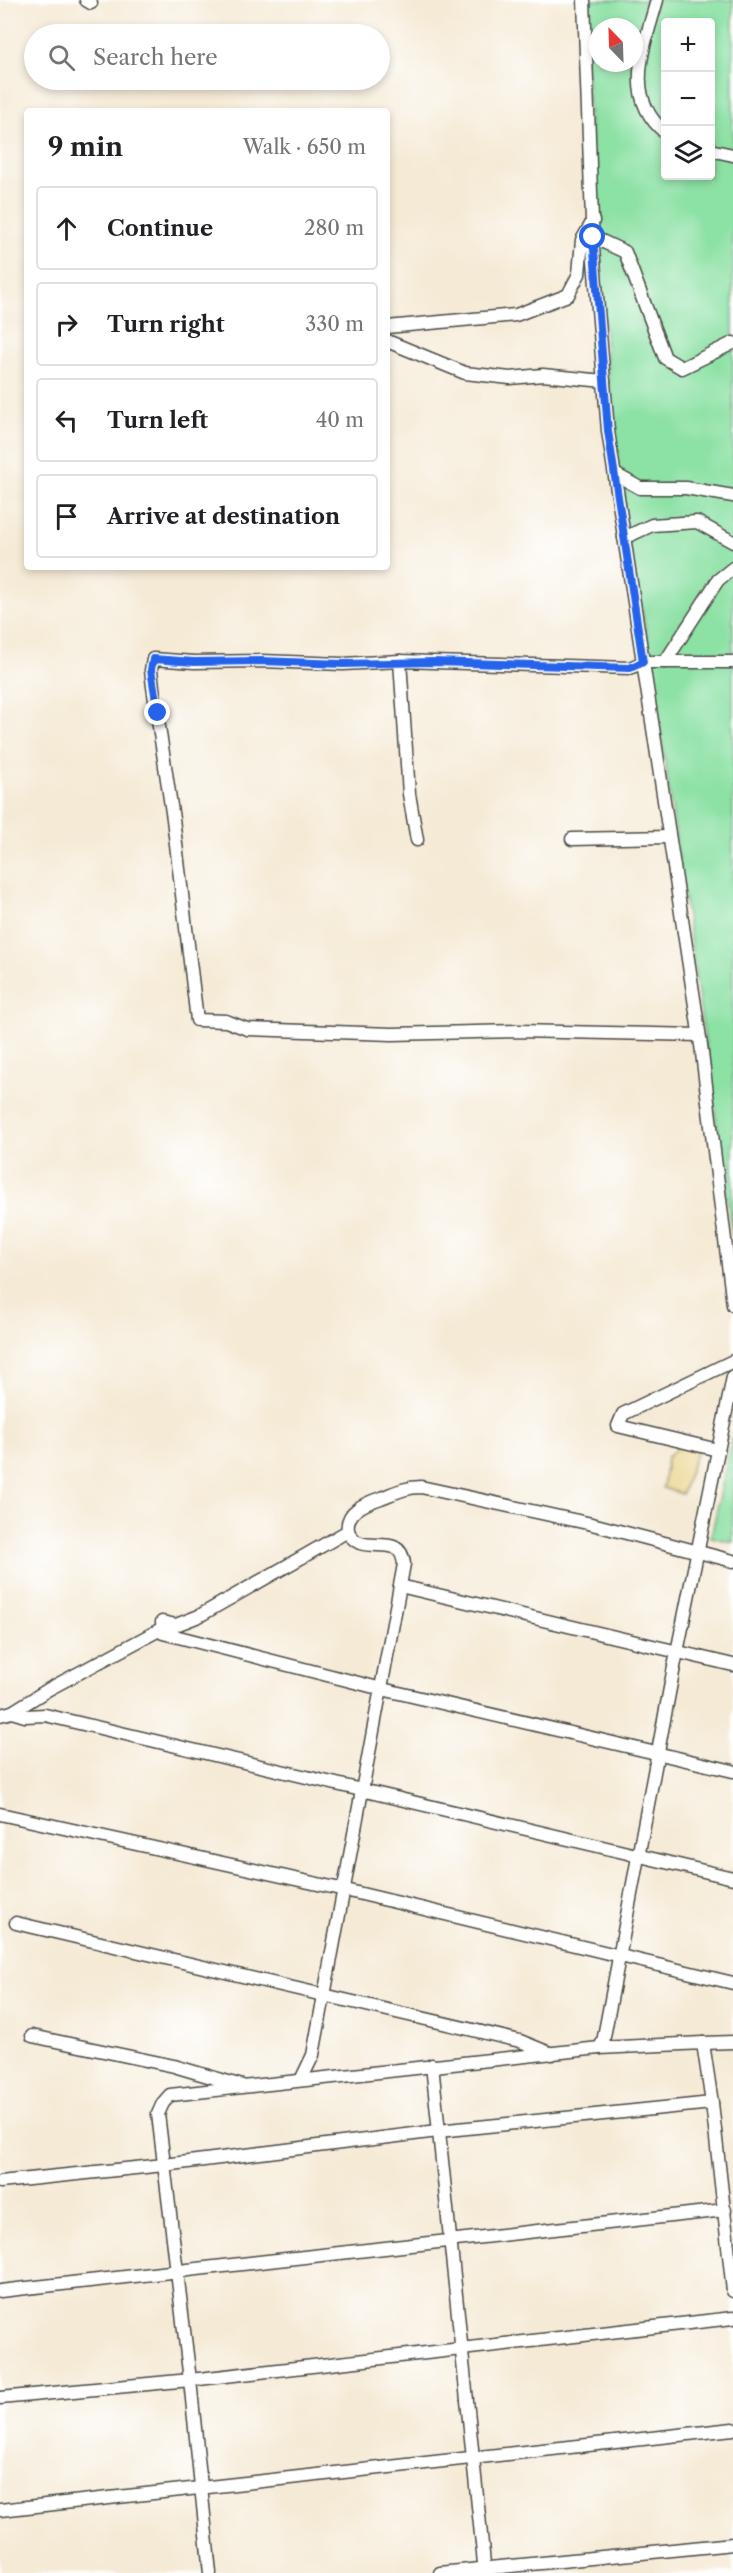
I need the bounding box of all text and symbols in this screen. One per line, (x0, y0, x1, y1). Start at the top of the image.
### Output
north arrow (589, 18, 643, 72)
map controls (661, 18, 715, 180)
button: + (661, 18, 715, 72)
search box (24, 24, 390, 90)
icon: search (45, 41, 78, 74)
text: Search here (93, 44, 218, 71)
button: − (661, 72, 715, 126)
button: layers (661, 126, 715, 180)
text: 9 min (48, 131, 123, 163)
text: Walk · 650 m (243, 135, 366, 159)
icon: ahead (50, 212, 83, 245)
text: Continue (107, 215, 213, 242)
text: 280 m (304, 216, 364, 240)
route start (579, 223, 605, 249)
icon: right (50, 308, 83, 341)
text: Turn right (107, 311, 225, 338)
text: 330 m (305, 312, 364, 336)
icon: left (50, 404, 83, 437)
text: Turn left (107, 407, 208, 434)
text: 40 m (316, 408, 364, 432)
icon: arrive (50, 500, 83, 533)
text: Arrive at destination (107, 503, 340, 530)
route end (144, 699, 170, 725)

